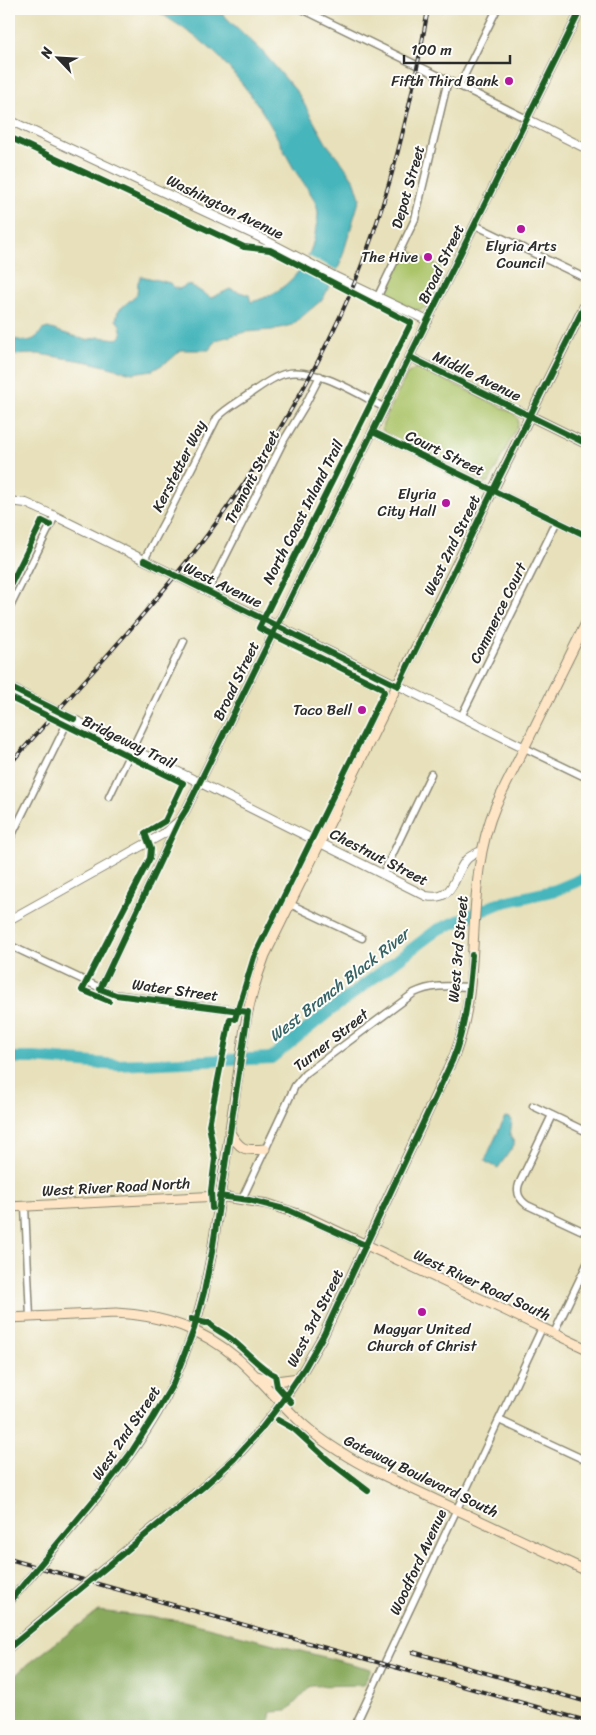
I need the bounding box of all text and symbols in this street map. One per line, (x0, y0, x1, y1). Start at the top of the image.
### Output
north arrow (32, 32, 82, 82)
scale bar (404, 32, 510, 64)
text: 100 m (411, 37, 452, 63)
text: N (33, 43, 60, 63)
place label: Fifth Third Bank (391, 68, 499, 94)
marker: Fifth Third Bank (503, 75, 515, 87)
street label: Depot Street (384, 142, 432, 232)
street label: Washington Avenue (162, 167, 288, 247)
street label: Broad Street (411, 219, 472, 308)
marker: Elyria Arts Council (515, 223, 527, 235)
place label: Elyria Arts Council (486, 233, 557, 276)
place label: The Hive (361, 244, 418, 270)
marker: The Hive (422, 251, 434, 263)
street label: Middle Avenue (428, 343, 526, 409)
street label: Kerstetter Way (145, 415, 213, 517)
street label: Court Street (401, 423, 489, 484)
street label: Tremont Street (217, 425, 287, 529)
street label: North Coast Inland Trail (255, 435, 351, 589)
place label: Elyria City Hall (378, 481, 437, 524)
street label: West 2nd Street (416, 490, 488, 600)
marker: Elyria City Hall (440, 497, 452, 509)
street label: West Avenue (179, 555, 267, 615)
street label: Commerce Court (462, 557, 534, 668)
street label: Broad Street (206, 636, 267, 725)
place label: Taco Bell (293, 697, 353, 723)
marker: Taco Bell (356, 704, 368, 716)
street label: Bridgeway Trail (77, 708, 181, 776)
street label: Chestnut Street (325, 821, 433, 893)
street label: West 3rd Street (440, 894, 476, 1003)
water label: West Branch Black River (262, 918, 418, 1049)
street label: Water Street (130, 971, 220, 1009)
street label: Turner Street (287, 1001, 375, 1078)
street label: West River Road North (41, 1170, 191, 1204)
street label: West River Road South (409, 1242, 555, 1328)
street label: West 3rd Street (279, 1264, 351, 1372)
marker: Magyar United Church of Christ (416, 1306, 428, 1318)
place label: Magyar United Church of Christ (367, 1316, 478, 1359)
street label: West 2nd Street (85, 1380, 168, 1486)
street label: Gateway Boulevard South (339, 1427, 503, 1525)
street label: Woodford Avenue (382, 1505, 454, 1619)

